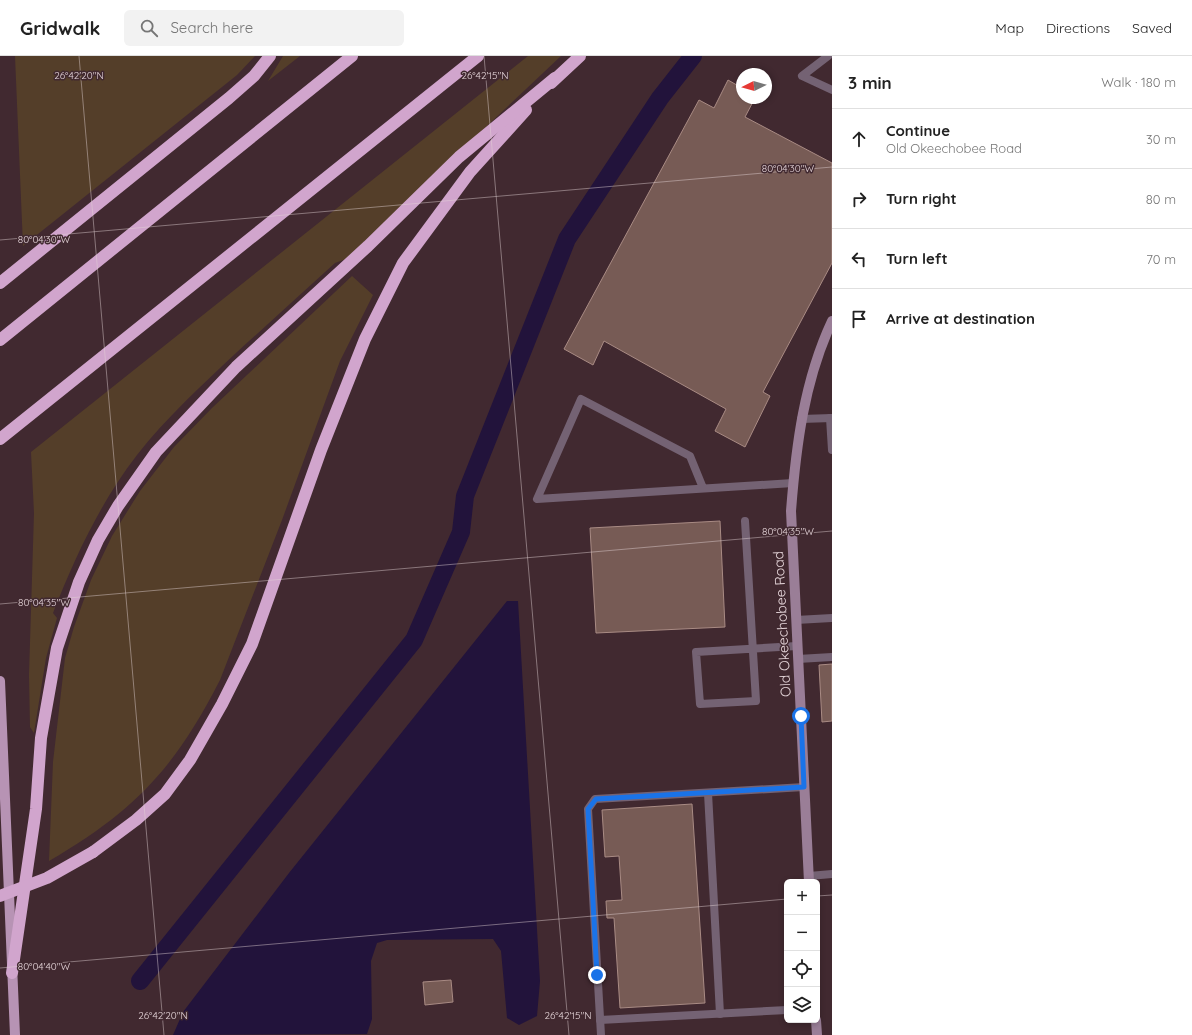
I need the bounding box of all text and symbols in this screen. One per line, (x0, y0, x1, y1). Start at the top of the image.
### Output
search box (124, 10, 404, 46)
text: Gridwalk (20, 16, 100, 40)
icon: search (138, 17, 160, 39)
text: Search here (170, 18, 253, 37)
text: Map (995, 19, 1024, 37)
text: Directions (1046, 19, 1110, 37)
text: Saved (1132, 19, 1172, 37)
north arrow (736, 68, 772, 104)
text: 26°42'20"N (54, 69, 104, 82)
text: 26°42'15"N (461, 69, 509, 82)
text: 3 min (848, 72, 892, 93)
text: Walk · 180 m (1101, 74, 1176, 90)
text: Continue (886, 121, 950, 140)
icon: ahead (848, 128, 870, 150)
text: 30 m (1146, 131, 1176, 147)
text: Old Okeechobee Road (886, 140, 1022, 156)
text: 80°04'30"W (762, 162, 815, 175)
icon: right (848, 188, 870, 210)
text: Turn right (886, 189, 957, 208)
text: 80 m (1146, 191, 1176, 207)
text: 80°04'30"W (18, 233, 71, 246)
icon: left (848, 248, 870, 270)
text: Turn left (886, 249, 948, 268)
text: 70 m (1146, 251, 1176, 267)
icon: arrive (848, 308, 870, 330)
text: Arrive at destination (886, 309, 1035, 328)
text: 80°04'35"W (762, 525, 814, 538)
street label: Old Okeechobee Road (769, 550, 795, 698)
text: 80°04'35"W (18, 596, 70, 609)
route start (792, 707, 810, 725)
map controls (784, 879, 820, 1023)
button: + (784, 879, 820, 915)
button: − (784, 915, 820, 951)
button: locate (784, 951, 820, 987)
text: 80°04'40"W (18, 960, 71, 973)
route end (588, 966, 606, 984)
button: layers (784, 987, 820, 1023)
text: 26°42'20"N (138, 1009, 188, 1022)
text: 26°42'15"N (544, 1009, 592, 1022)

